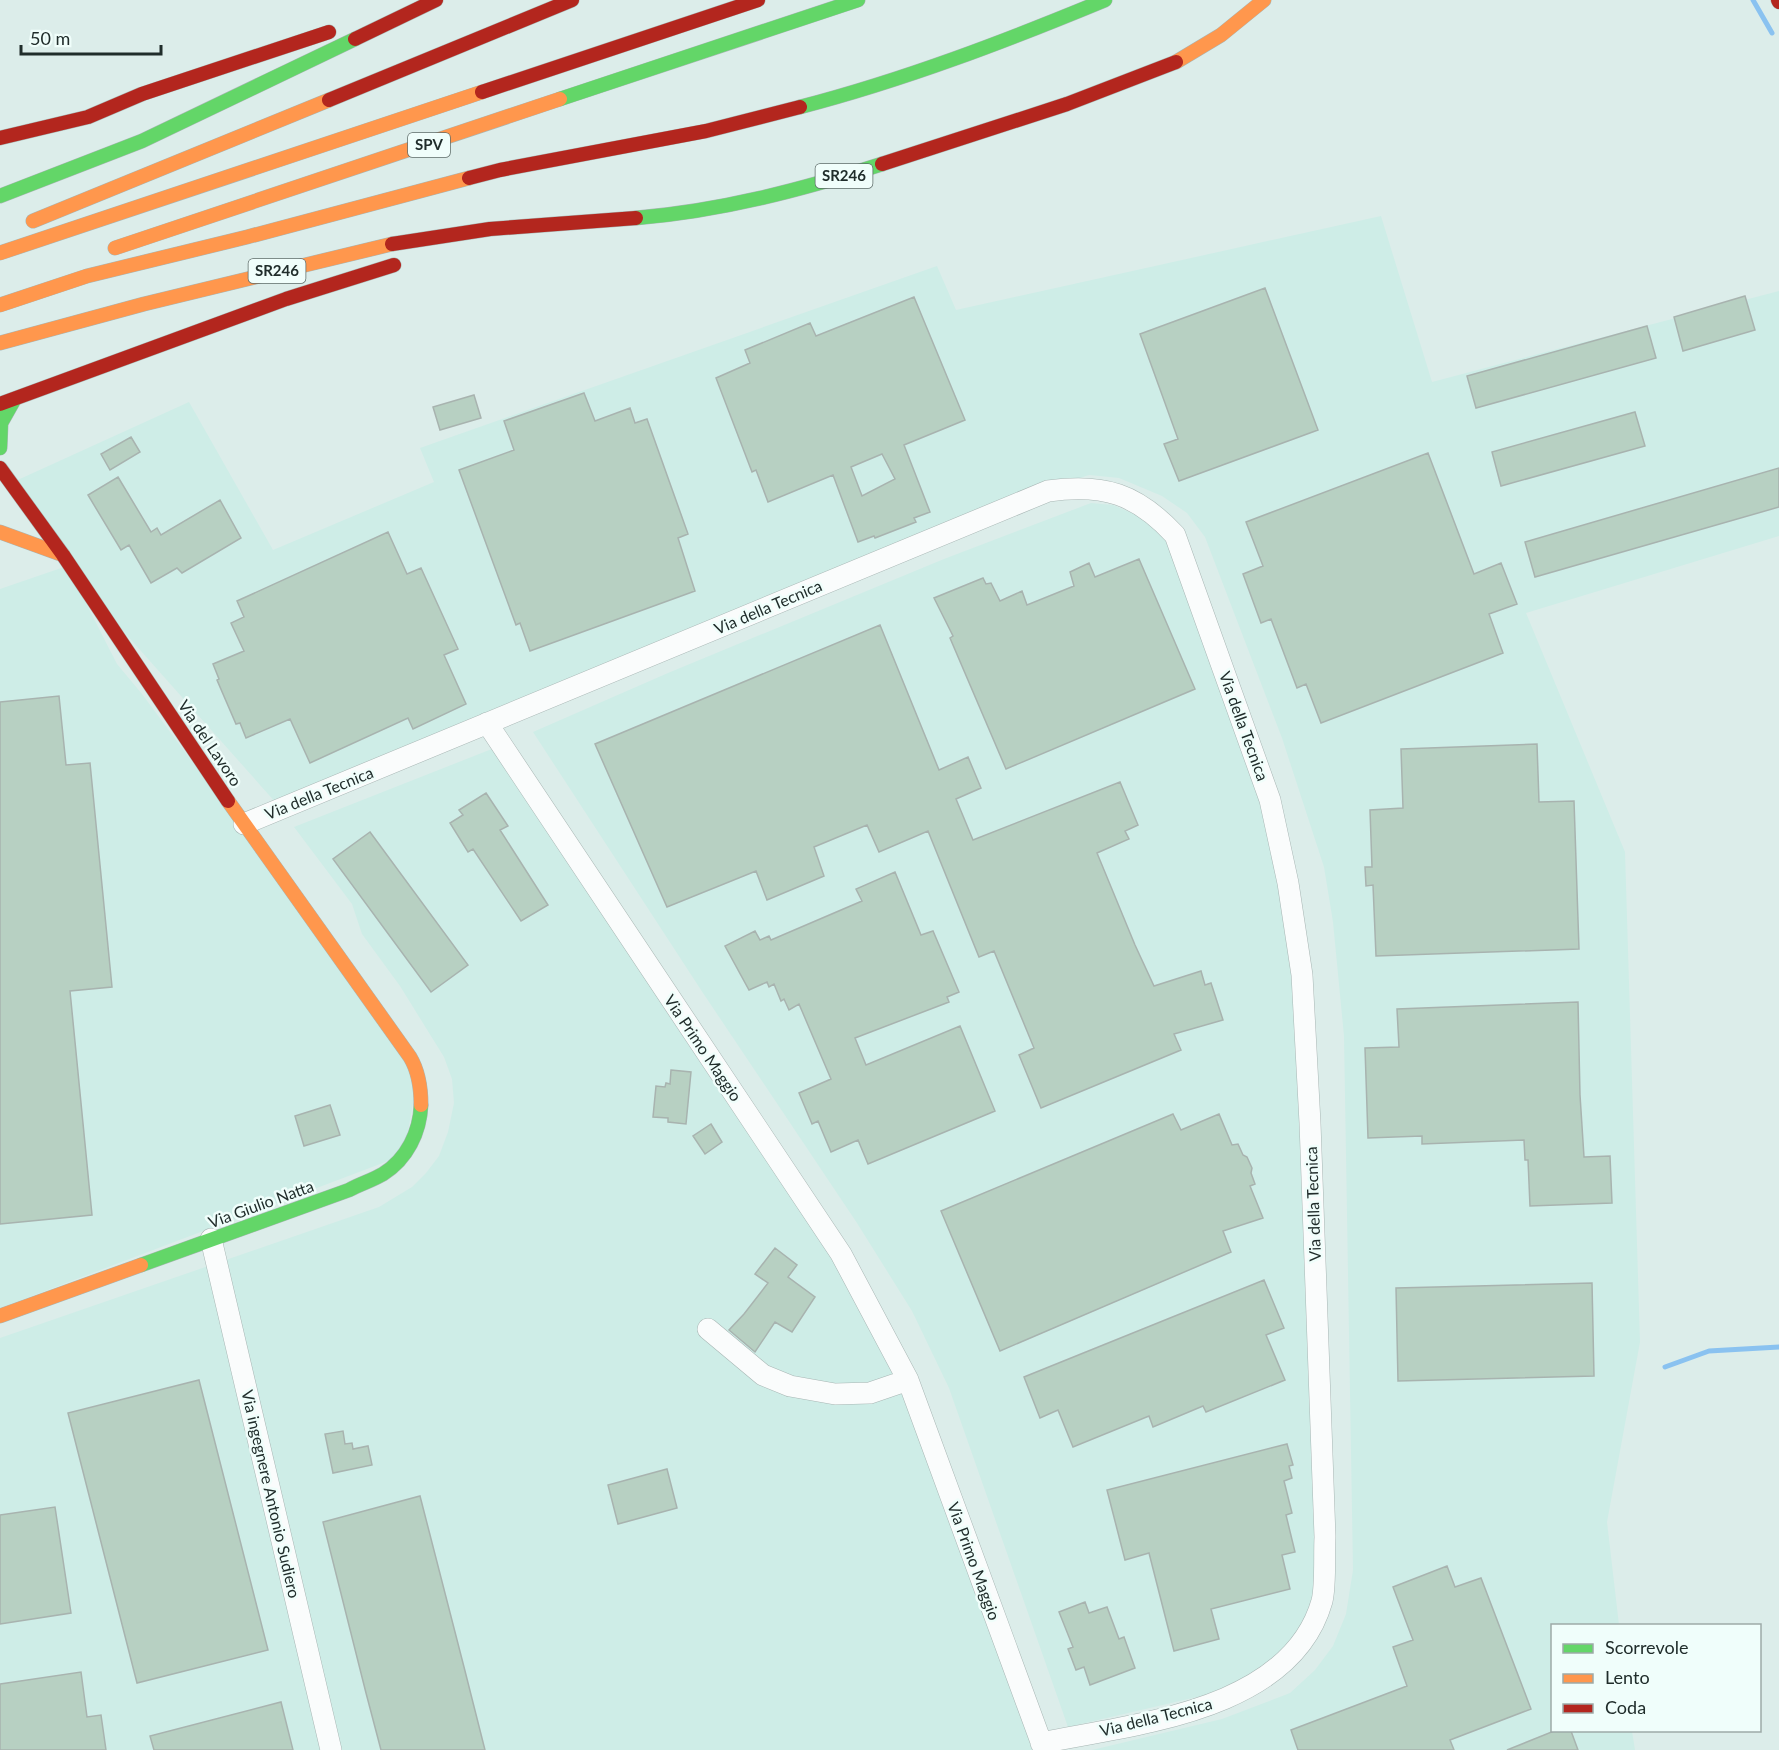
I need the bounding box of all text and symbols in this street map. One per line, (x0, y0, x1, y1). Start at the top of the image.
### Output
scale bar (21, 18, 160, 56)
text: 50 m (30, 27, 70, 49)
road number: SPV (408, 133, 450, 157)
road number: SR246 (816, 164, 872, 188)
road number: SR246 (248, 259, 306, 283)
street label: Via della Tecnica (711, 575, 825, 638)
street label: Via della Tecnica (1216, 668, 1273, 783)
street label: Via del Lavoro (175, 696, 246, 789)
street label: Via della Tecnica (262, 762, 376, 823)
street label: Via Primo Maggio (661, 991, 746, 1105)
street label: Via della Tecnica (1301, 1146, 1324, 1262)
street label: Via Giulio Natta (206, 1176, 316, 1231)
street label: Via ingegnere Antonio Sudiero (238, 1388, 305, 1600)
street label: Via Primo Maggio (944, 1499, 1005, 1622)
legend (1551, 1624, 1761, 1732)
text: Scorrevole (1605, 1636, 1688, 1658)
text: Lento (1605, 1666, 1650, 1688)
street label: Via della Tecnica (1098, 1693, 1214, 1740)
text: Coda (1605, 1696, 1646, 1718)

